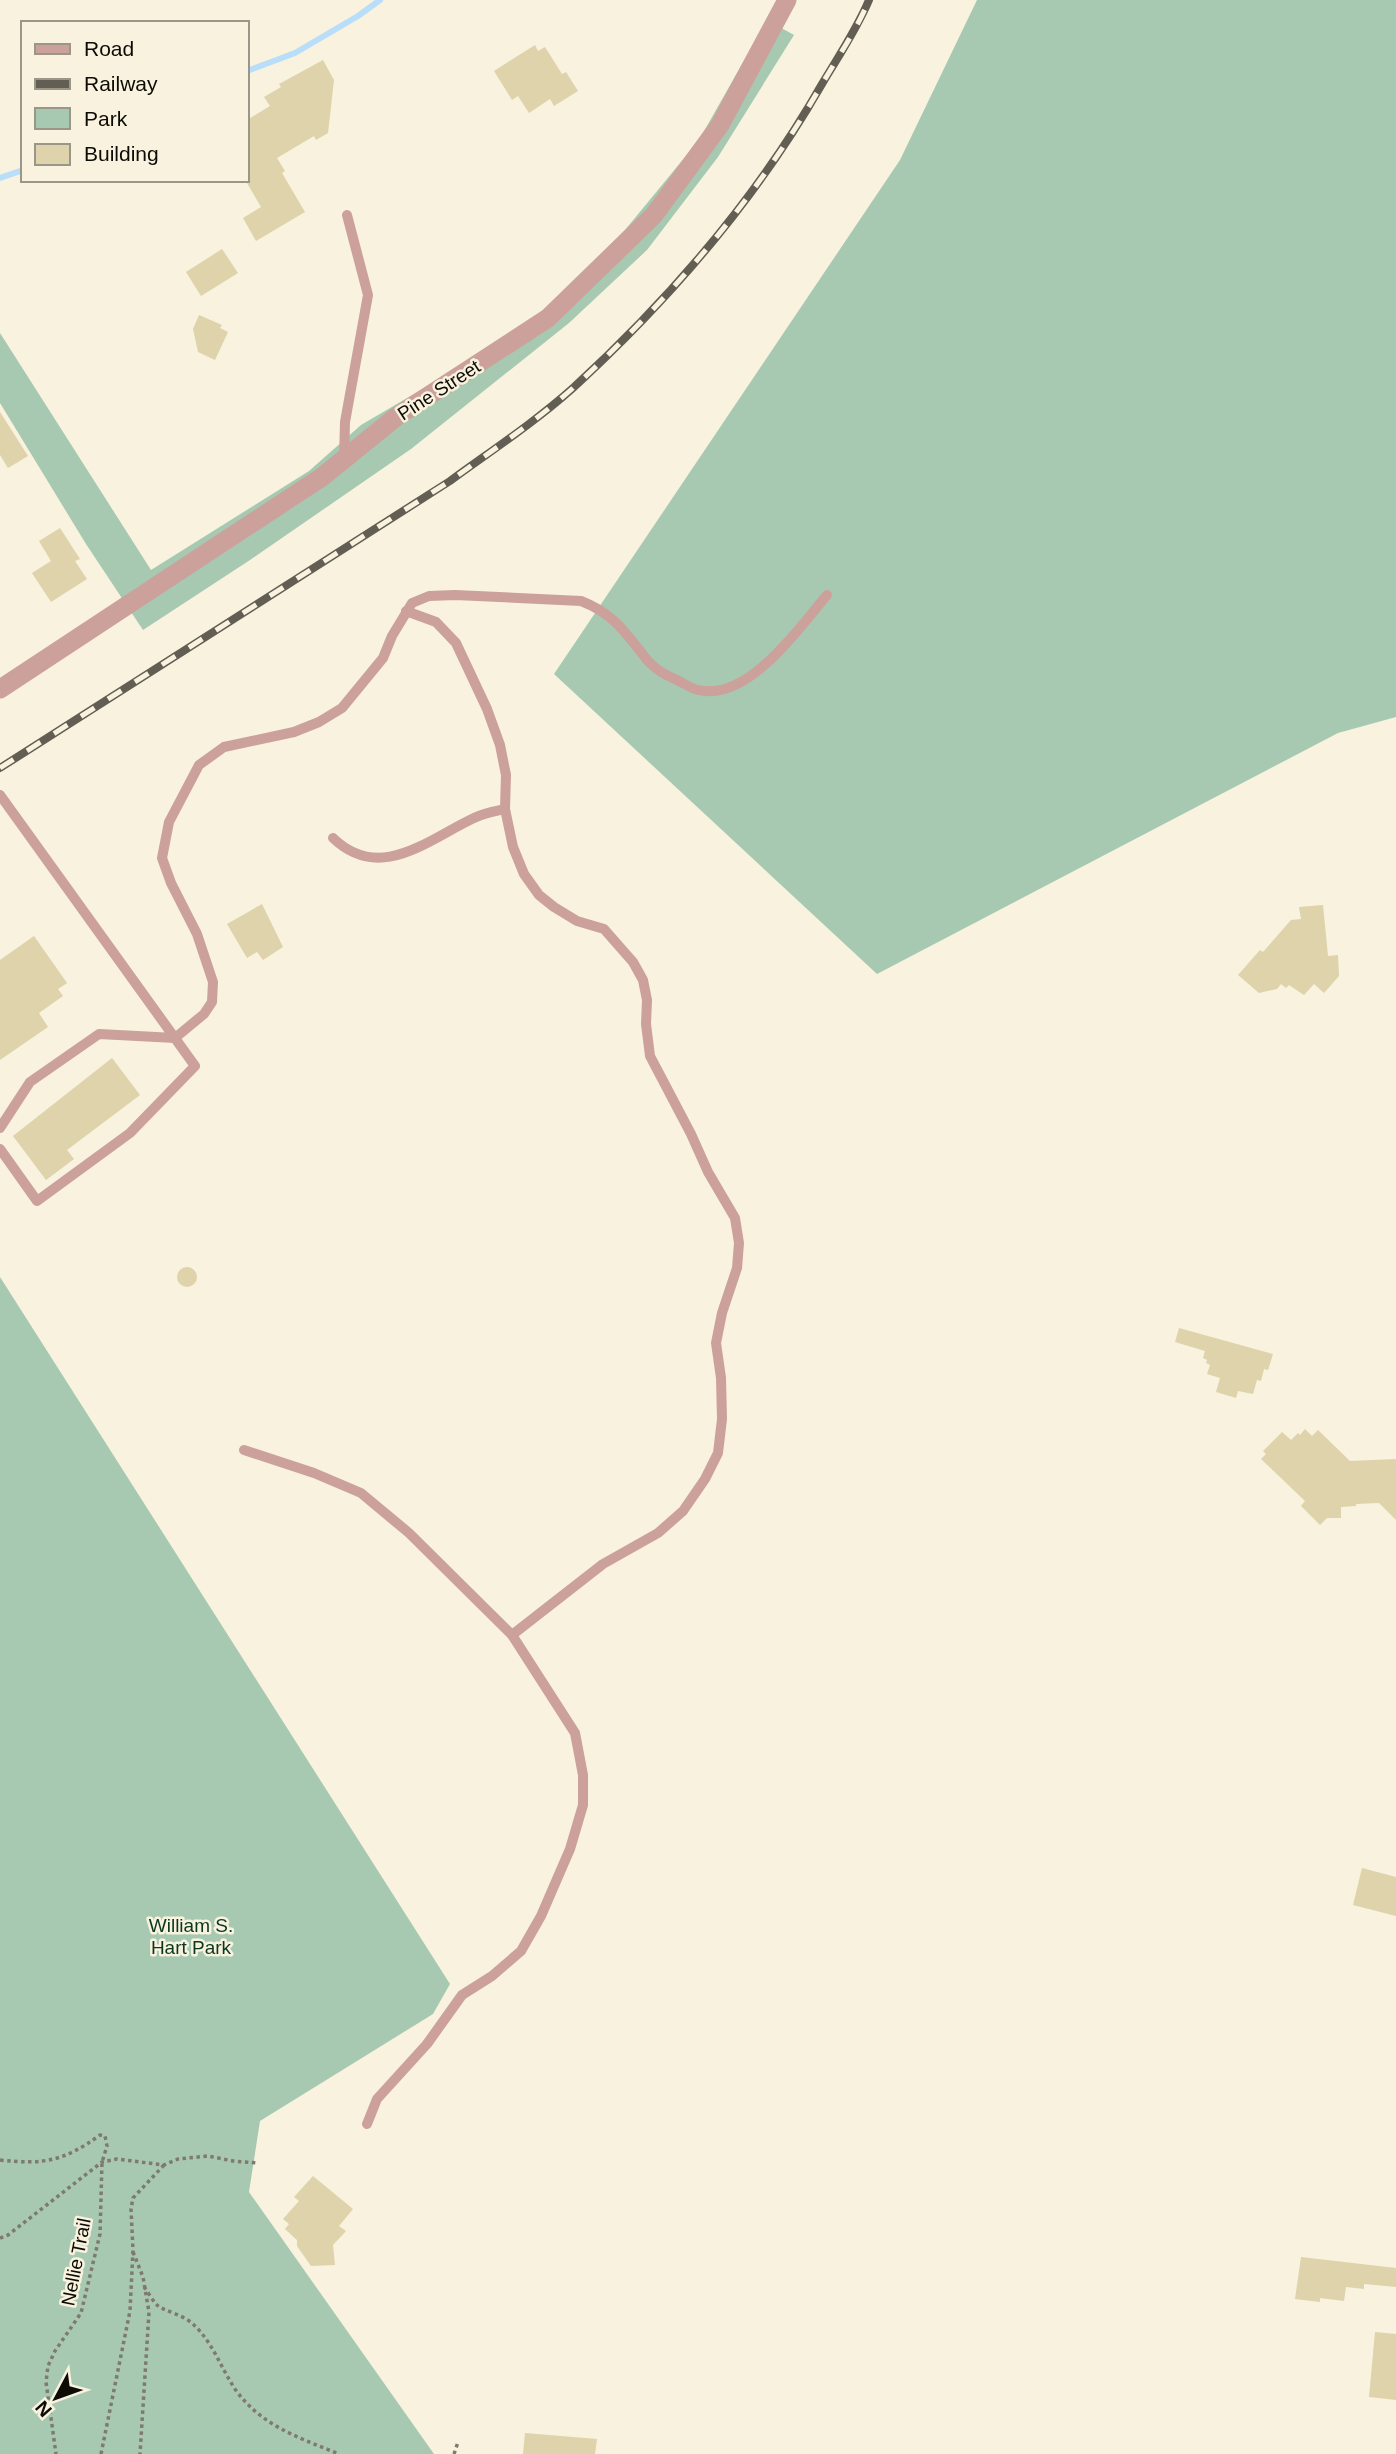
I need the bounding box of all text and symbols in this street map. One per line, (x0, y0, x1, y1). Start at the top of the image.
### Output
legend (21, 21, 248, 182)
text: Road (84, 37, 134, 60)
text: Railway (84, 72, 158, 95)
text: Park (84, 107, 128, 130)
text: Building (84, 142, 159, 165)
street label: Pine Street (394, 355, 485, 424)
park label: William S. Hart Park (149, 1915, 233, 1958)
street label: Nellie Trail (57, 2216, 95, 2308)
north arrow (21, 2363, 91, 2433)
text: N (31, 2397, 56, 2421)

